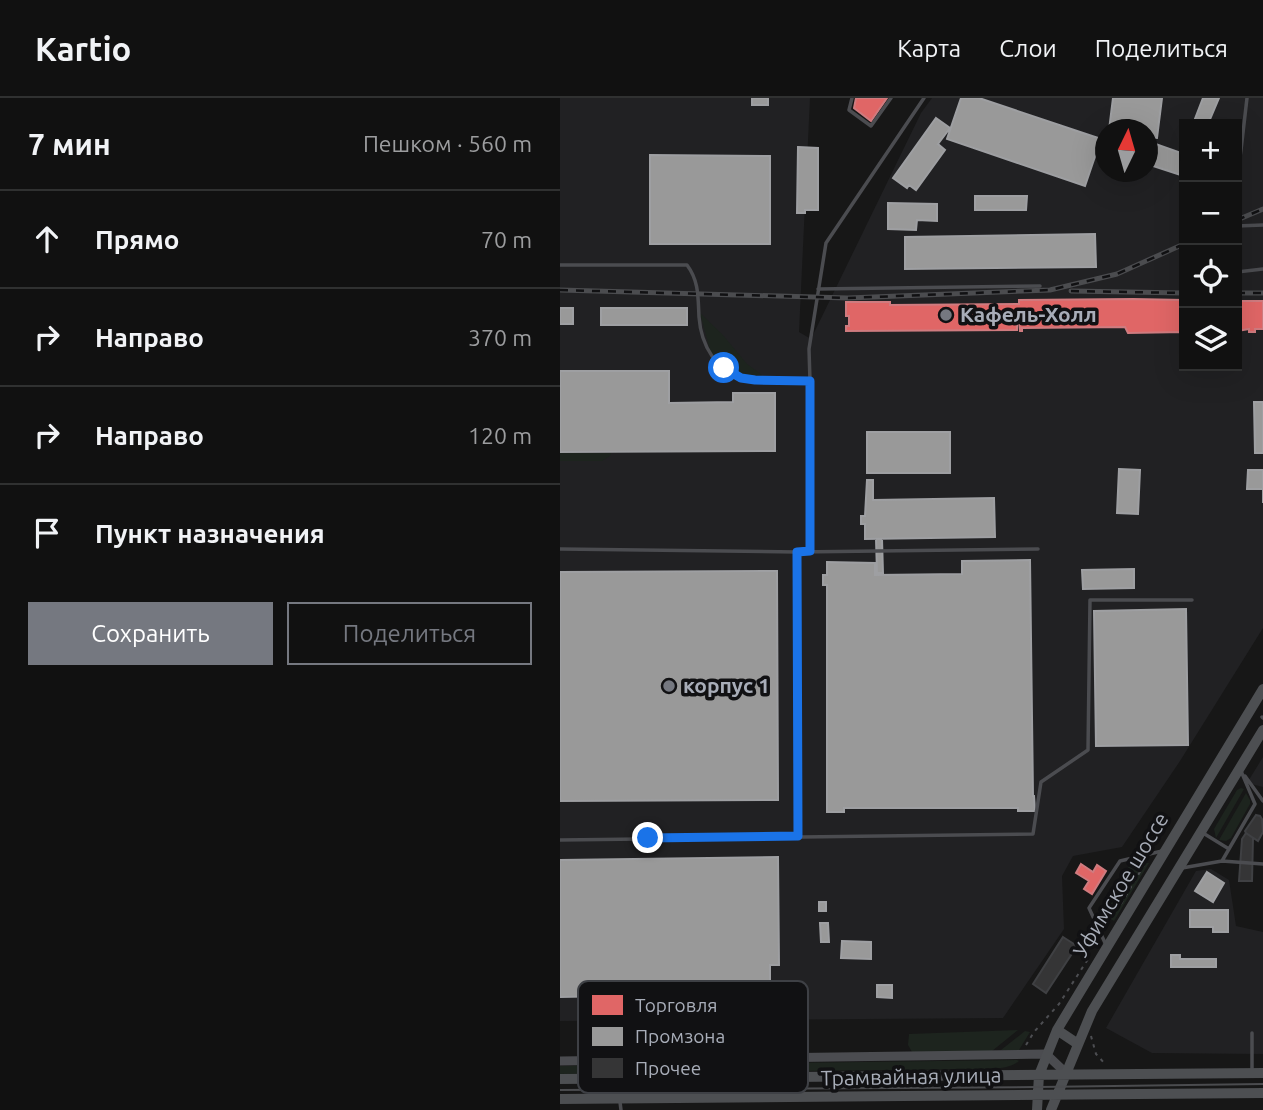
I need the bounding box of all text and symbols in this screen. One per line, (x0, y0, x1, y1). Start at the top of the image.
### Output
text: Kartio (35, 30, 131, 67)
text: Карта (897, 35, 961, 62)
text: Слои (999, 35, 1057, 62)
text: Поделиться (1095, 35, 1228, 62)
north arrow (1095, 119, 1158, 182)
map controls (1179, 119, 1242, 371)
button: + (1179, 119, 1242, 182)
text: 7 мин (28, 127, 111, 161)
text: Пешком · 560 m (363, 131, 532, 156)
button: − (1179, 182, 1242, 245)
icon: ahead (28, 220, 66, 258)
text: Прямо (95, 225, 179, 254)
text: 70 m (481, 227, 532, 252)
button: locate (1179, 245, 1242, 308)
place label: Кафель-Холл (960, 302, 1097, 326)
marker: Кафель-Холл (938, 307, 954, 323)
button: layers (1179, 308, 1242, 371)
icon: right (28, 318, 66, 356)
text: Направо (95, 323, 204, 352)
text: 370 m (468, 325, 532, 350)
route start (708, 352, 739, 383)
icon: right (28, 416, 66, 454)
text: Направо (95, 421, 204, 450)
text: 120 m (468, 423, 532, 448)
icon: arrive (28, 514, 66, 552)
text: Пункт назначения (95, 519, 325, 548)
button: Сохранить (28, 602, 273, 665)
button: Поделиться (287, 602, 532, 665)
place label: корпус 1 (683, 673, 770, 697)
marker: корпус 1 (661, 678, 677, 694)
street label: Уфимское шоссе (1068, 808, 1173, 961)
route end (632, 822, 663, 853)
legend (578, 981, 808, 1093)
text: Торговля (635, 994, 717, 1016)
text: Промзона (635, 1025, 725, 1047)
text: Прочее (635, 1057, 701, 1079)
street label: Трамвайная улица (820, 1062, 1002, 1090)

